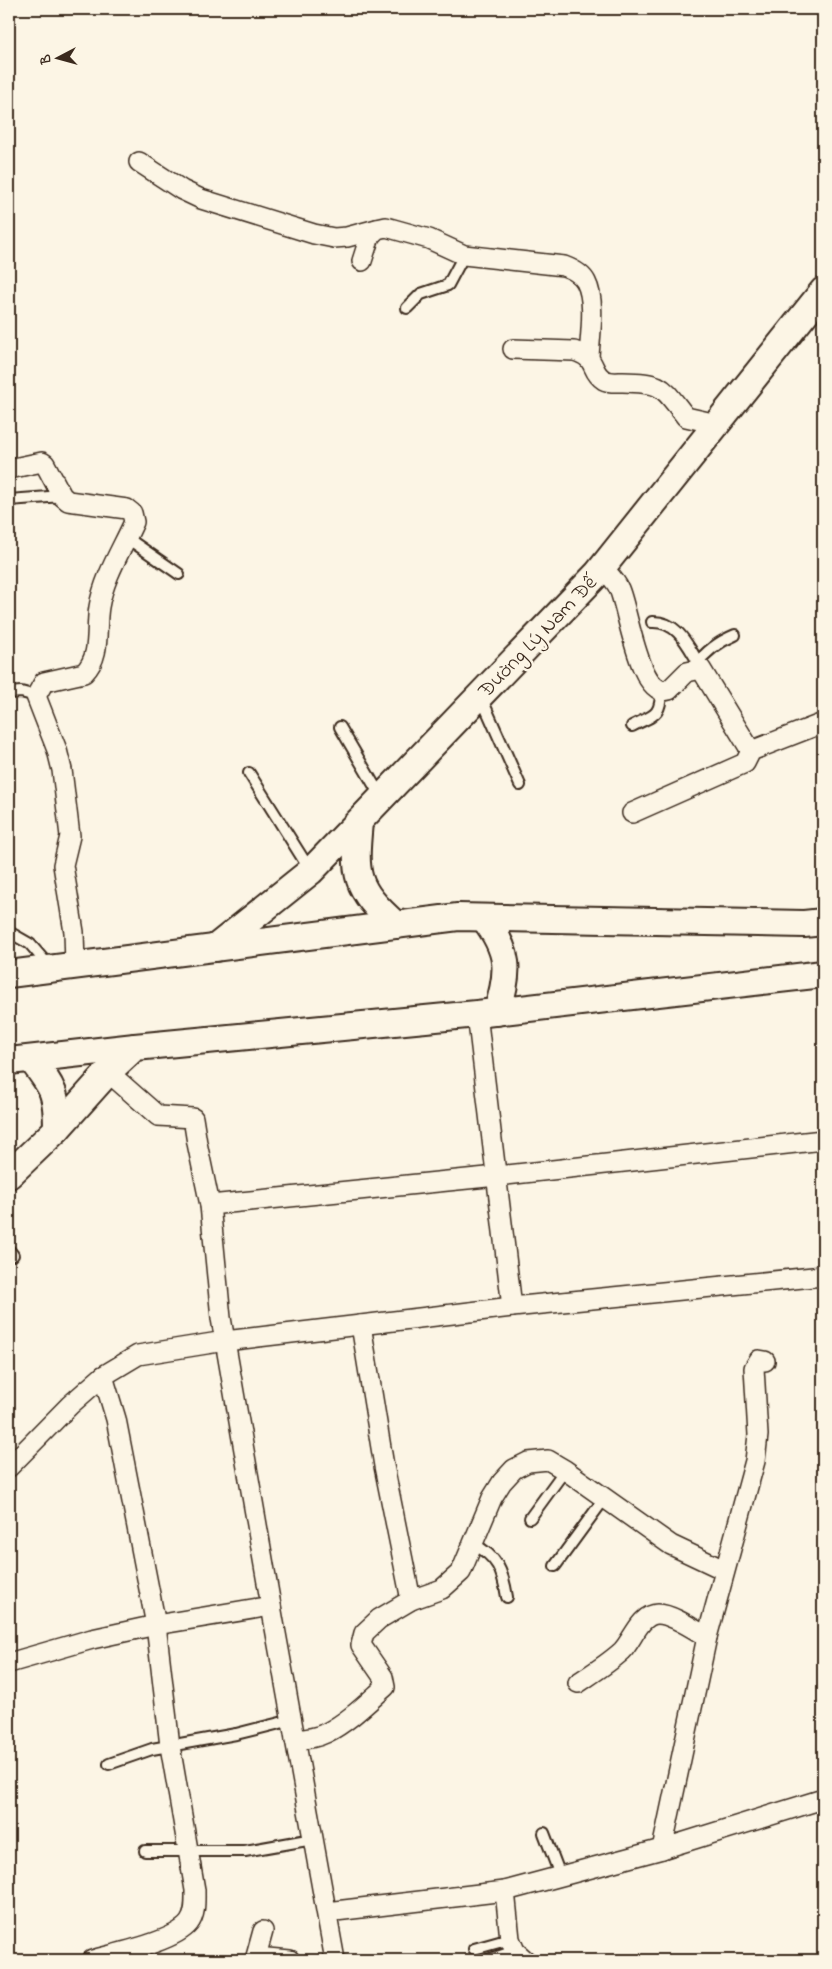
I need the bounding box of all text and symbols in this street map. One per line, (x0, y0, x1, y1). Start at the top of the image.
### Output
north arrow (32, 32, 82, 82)
text: B (36, 53, 58, 66)
street label: Đường Lý Nam Đế (471, 568, 607, 707)

